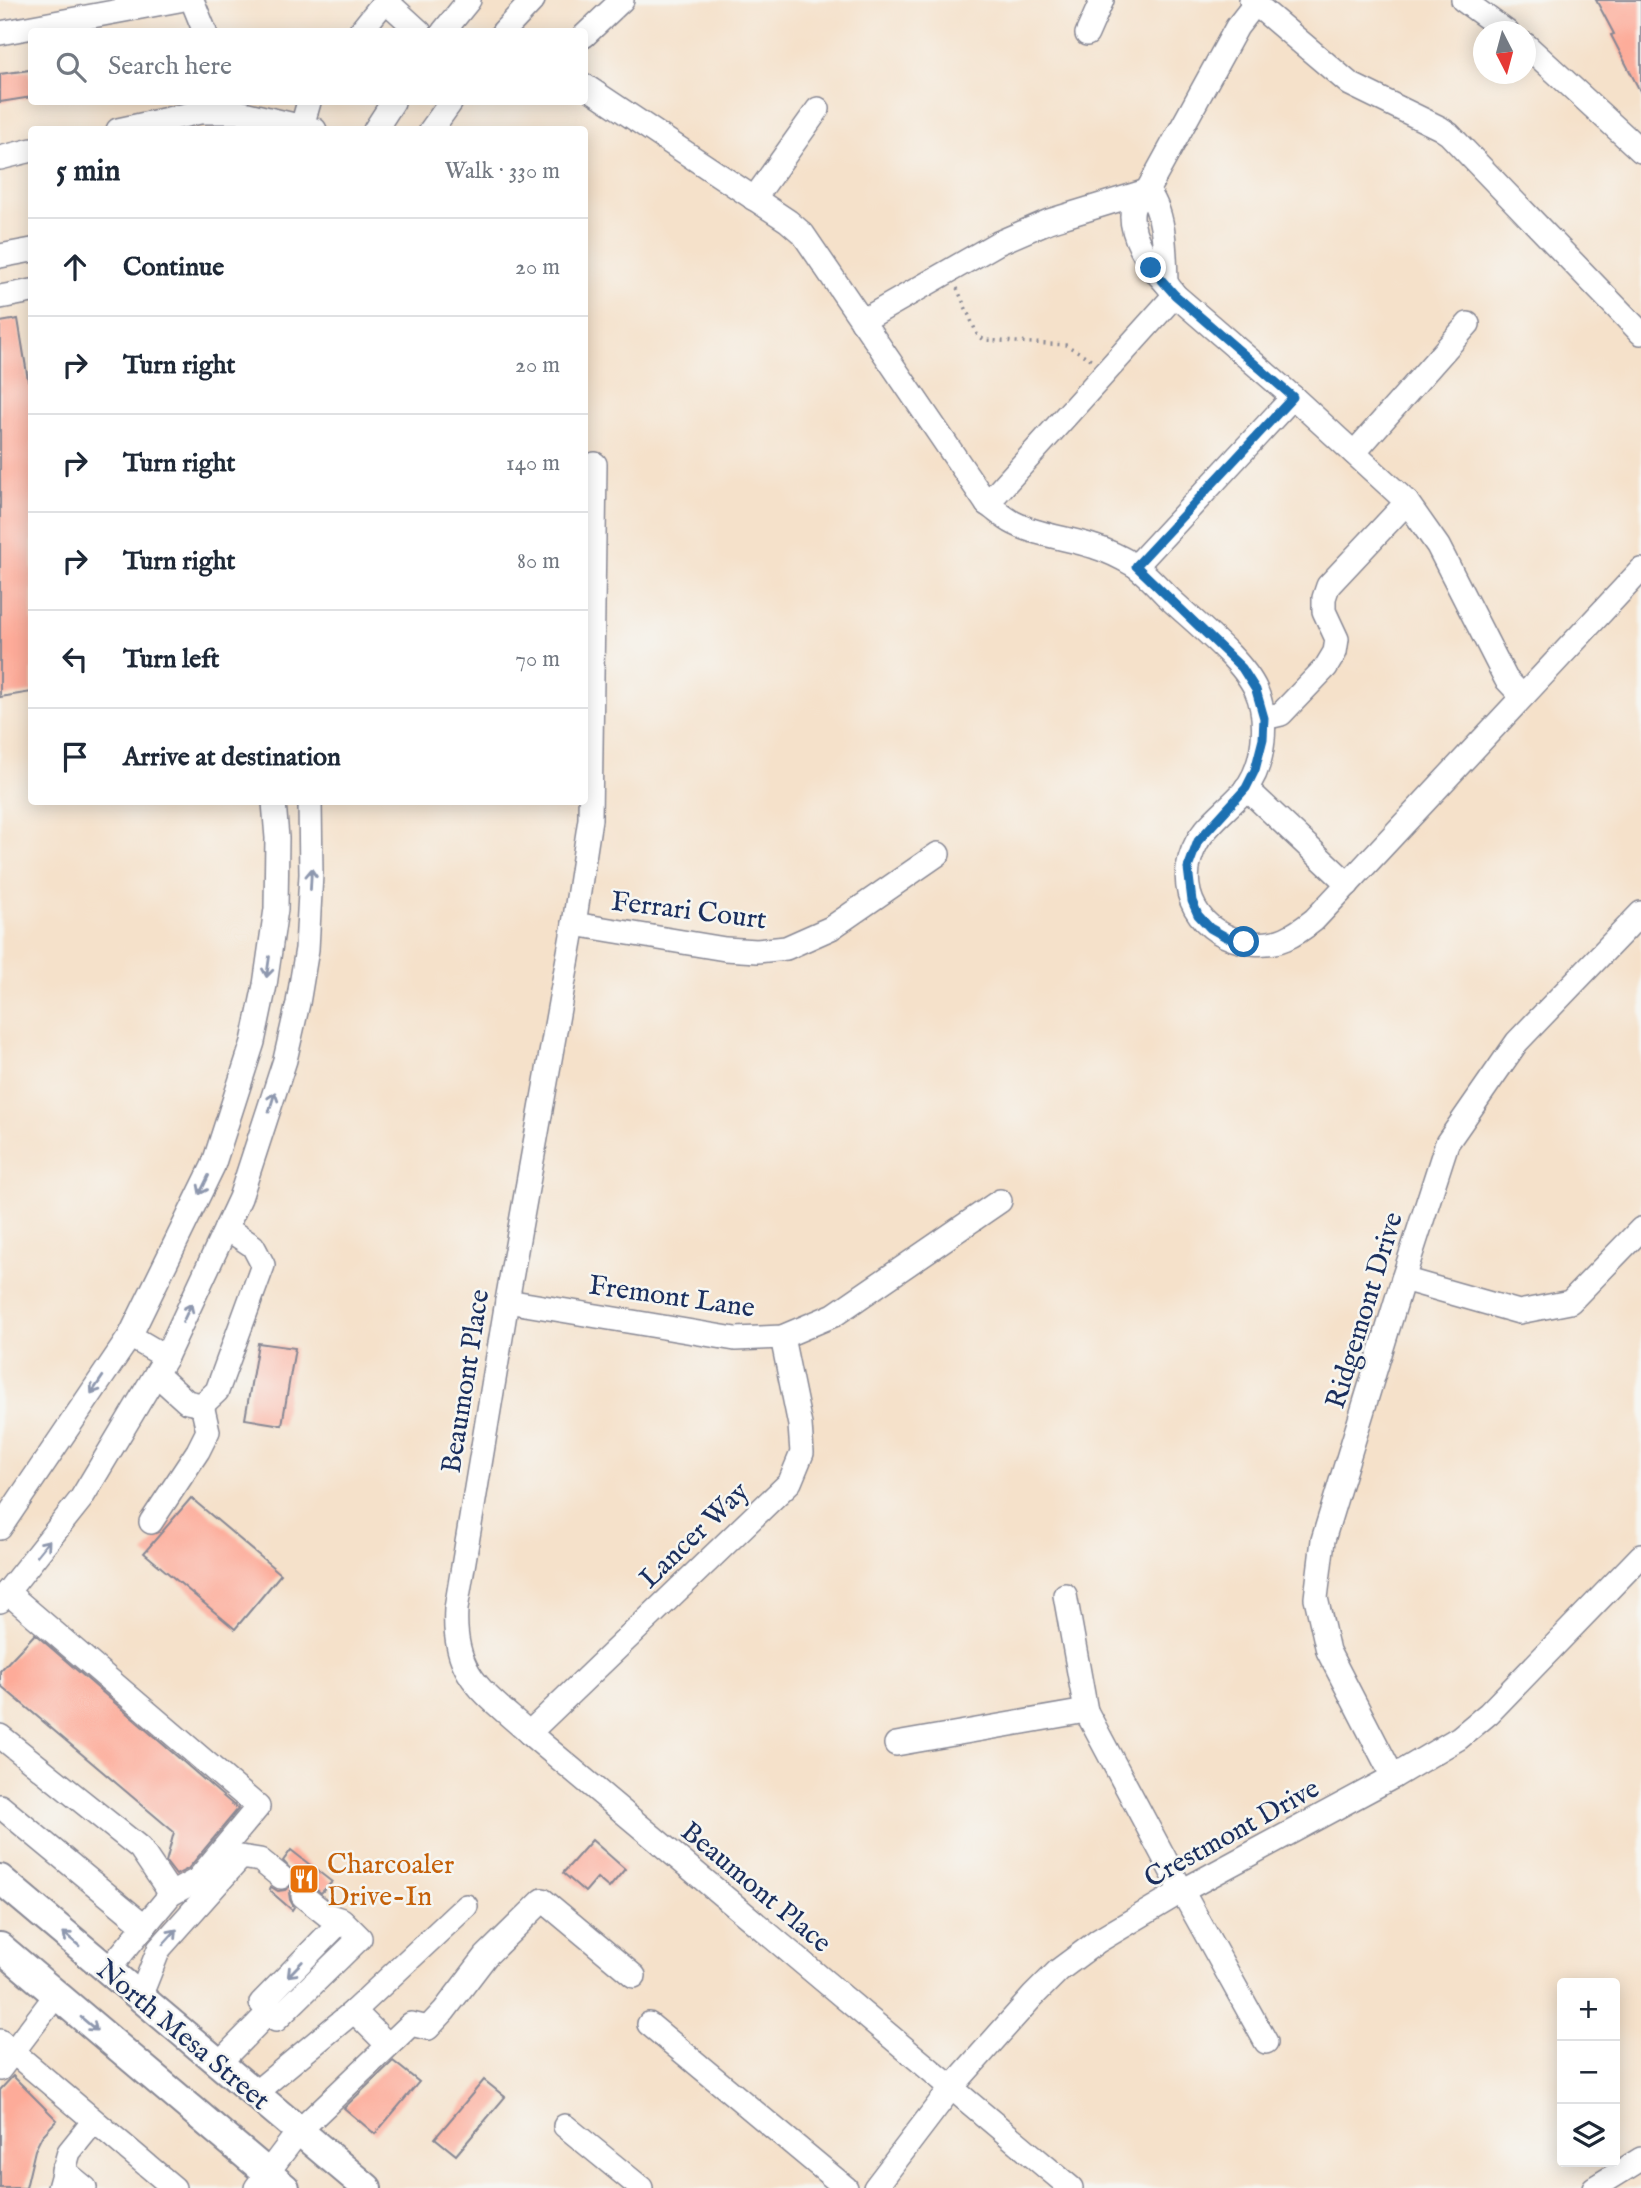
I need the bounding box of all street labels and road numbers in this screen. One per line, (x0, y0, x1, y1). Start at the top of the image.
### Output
street label: Ferrari Court (609, 885, 769, 938)
street label: Ridgemont Drive (1319, 1208, 1412, 1413)
street label: Fremont Lane (586, 1268, 757, 1326)
street label: Beaumont Place (435, 1287, 498, 1476)
street label: Lancer Way (633, 1475, 757, 1597)
street label: Crestmont Drive (1139, 1772, 1326, 1897)
street label: Beaumont Place (673, 1815, 838, 1961)
street label: North Mesa Street (88, 1953, 277, 2119)

